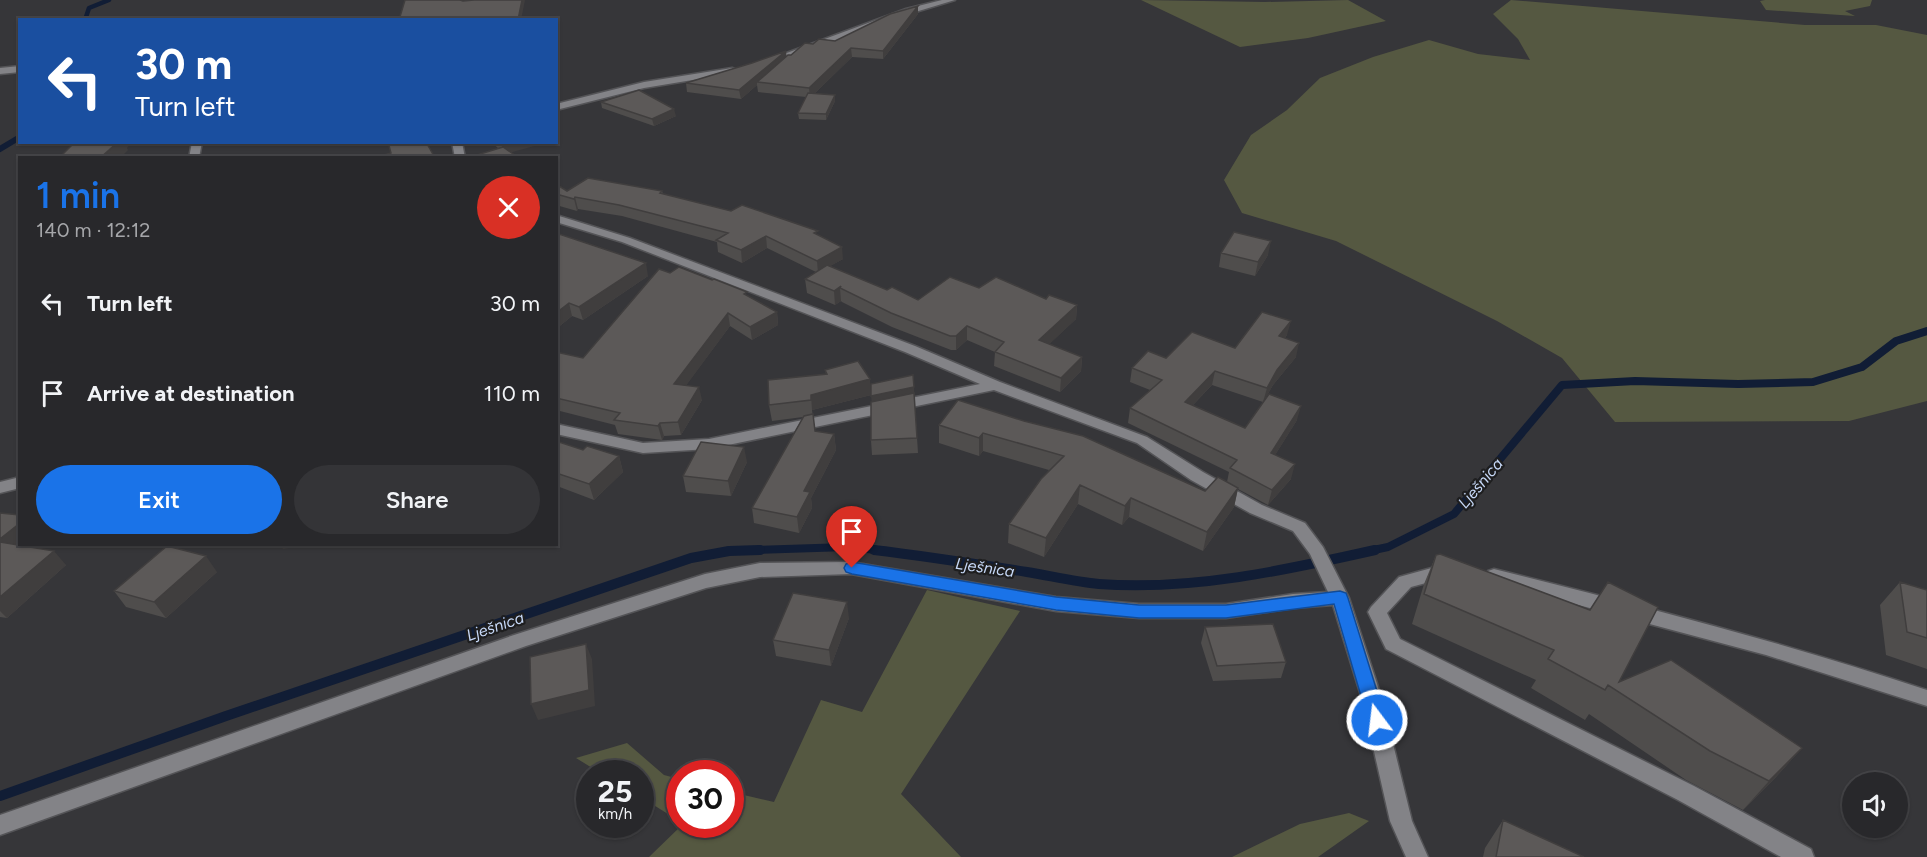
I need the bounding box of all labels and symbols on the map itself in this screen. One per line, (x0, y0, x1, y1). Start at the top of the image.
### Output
water label: Lješnica (1454, 454, 1507, 512)
pin (826, 506, 877, 568)
water label: Lješnica (954, 554, 1016, 581)
water label: Lješnica (464, 608, 526, 645)
position arrow (1345, 688, 1409, 752)
speed limit sign: 30 (666, 760, 744, 838)

